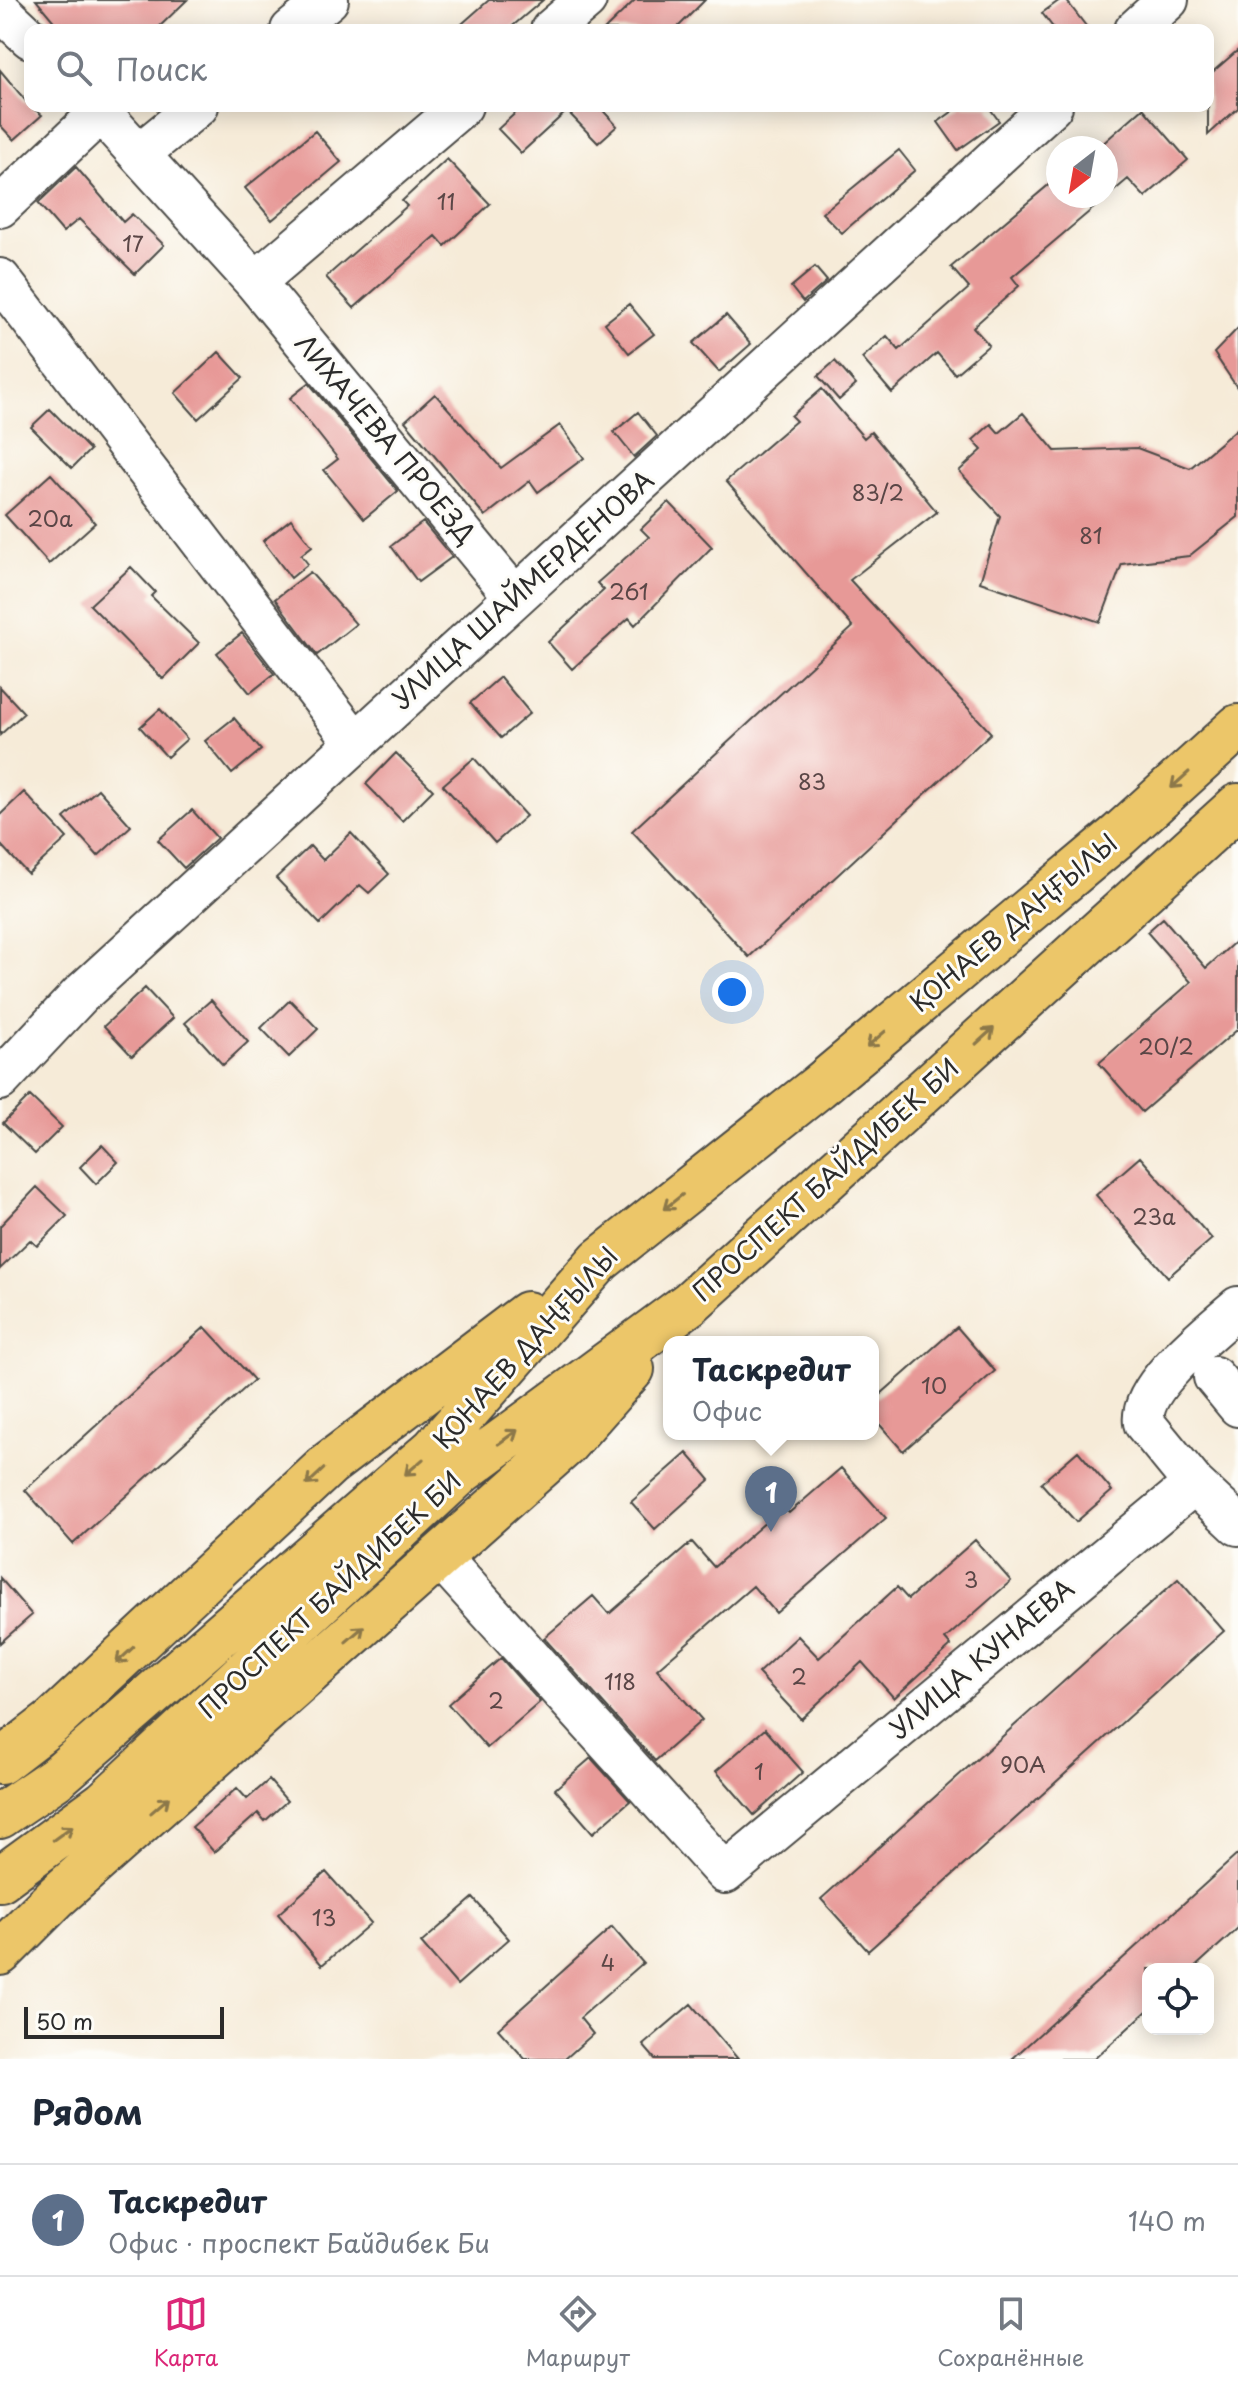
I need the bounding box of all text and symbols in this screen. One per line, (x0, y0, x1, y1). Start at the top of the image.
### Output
search box (24, 24, 1214, 112)
icon: search (52, 46, 96, 90)
text: Поиск (116, 46, 207, 91)
north arrow (1046, 136, 1118, 208)
house number: 11 (437, 184, 455, 217)
house number: 17 (122, 226, 144, 259)
street label: ЛИХАЧЕВА ПРОЕЗД (287, 325, 486, 551)
street label: УЛИЦА ШАЙМЕРДЕНОВА (382, 460, 662, 717)
house number: 83/2 (852, 475, 904, 508)
house number: 20а (27, 501, 73, 534)
house number: 81 (1079, 518, 1103, 551)
house number: 261 (609, 574, 649, 607)
house number: 83 (798, 764, 826, 797)
one-way arrow (1170, 770, 1190, 789)
street label: ҚОНАЕВ ДАҢҒЫЛЫ (901, 823, 1125, 1020)
your location (712, 972, 752, 1012)
one-way arrow (974, 1027, 995, 1046)
house number: 20/2 (1138, 1029, 1194, 1062)
one-way arrow (866, 1030, 886, 1048)
street label: ПРОСПЕКТ БАЙДИБЕК БИ (683, 1048, 967, 1310)
one-way arrow (663, 1193, 684, 1211)
house number: 23а (1132, 1199, 1176, 1232)
street label: ҚОНАЕВ ДАҢҒЫЛЫ (423, 1237, 626, 1457)
popup (663, 1336, 879, 1440)
text: Таскредит (692, 1346, 850, 1391)
house number: 10 (921, 1368, 947, 1401)
text: Офис (692, 1391, 762, 1430)
one-way arrow (497, 1429, 518, 1446)
one-way arrow (404, 1458, 424, 1476)
street label: ПРОСПЕКТ БАЙДИБЕК БИ (189, 1461, 469, 1727)
pin: 1 (745, 1466, 797, 1532)
one-way arrow (305, 1467, 325, 1486)
house number: 3 (964, 1562, 978, 1595)
street label: УЛИЦА КУНАЕВА (880, 1569, 1082, 1747)
one-way arrow (345, 1625, 365, 1643)
one-way arrow (115, 1645, 135, 1664)
house number: 2 (791, 1659, 807, 1692)
house number: 118 (604, 1664, 636, 1697)
house number: 2 (488, 1683, 504, 1716)
house number: 90А (1000, 1747, 1046, 1780)
house number: 1 (754, 1754, 764, 1787)
one-way arrow (149, 1796, 169, 1814)
one-way arrow (52, 1825, 73, 1842)
house number: 13 (312, 1900, 336, 1933)
house number: 4 (601, 1945, 615, 1978)
map controls (1142, 1963, 1214, 2035)
button: locate (1142, 1963, 1214, 2035)
scale bar (24, 2003, 224, 2039)
text: 50 m (36, 2004, 93, 2037)
text: Рядом (32, 2085, 143, 2137)
text: Таскредит (108, 2178, 266, 2223)
text: 1 (52, 2201, 64, 2240)
text: 140 m (1128, 2201, 1206, 2240)
text: Офис · проспект Байдибек Би (108, 2223, 490, 2262)
tab: Карта (154, 2292, 218, 2373)
tab: Маршрут (526, 2292, 630, 2373)
tab: Сохранённые (937, 2292, 1084, 2373)

